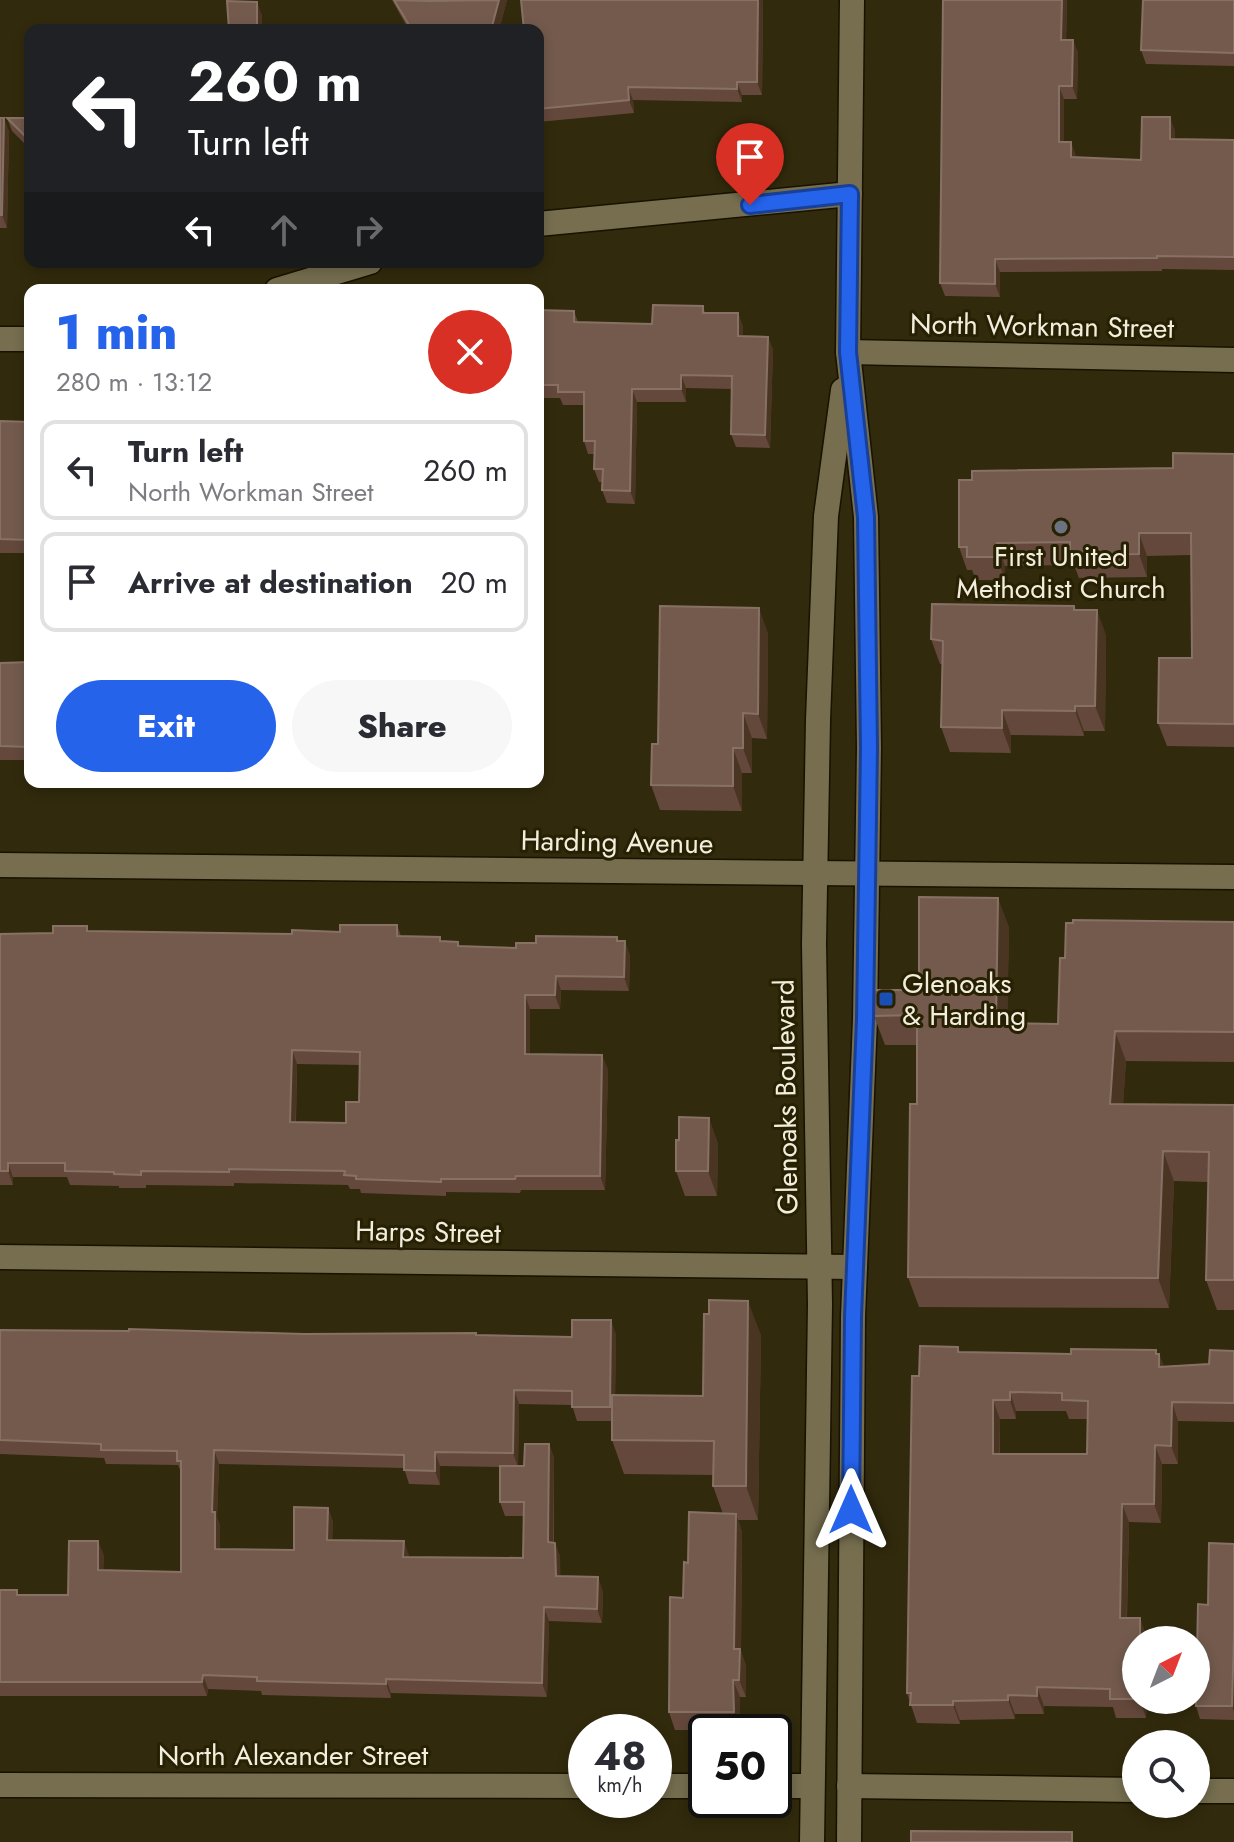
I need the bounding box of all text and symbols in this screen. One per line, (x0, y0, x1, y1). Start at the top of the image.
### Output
text: 260 m (188, 41, 362, 122)
icon: left (56, 56, 160, 160)
text: Turn left (188, 116, 309, 168)
pin (716, 123, 784, 205)
icon: arrive (728, 135, 772, 179)
icon: left (178, 208, 222, 252)
icon: ahead (262, 208, 306, 252)
icon: right (346, 208, 390, 252)
text: 1 min (56, 298, 177, 367)
street label: North Workman Street (909, 303, 1175, 349)
button: close (428, 310, 512, 394)
text: 280 m · 13:12 (56, 363, 212, 401)
text: Turn left (128, 430, 243, 473)
icon: left (60, 448, 104, 492)
text: 260 m (423, 449, 508, 492)
text: North Workman Street (128, 473, 373, 511)
marker: First United Methodist Church (1052, 518, 1070, 536)
place label: First United Methodist Church (956, 536, 1166, 609)
icon: arrive (60, 560, 104, 604)
text: Arrive at destination (128, 561, 413, 604)
text: 20 m (441, 561, 508, 604)
button: Exit (56, 680, 276, 772)
button: Share (292, 680, 512, 772)
street label: Harding Avenue (520, 820, 714, 864)
place label: Glenoaks & Harding (902, 963, 1026, 1036)
street label: Glenoaks Boulevard (763, 979, 809, 1215)
marker: Glenoaks & Harding (877, 990, 895, 1008)
street label: Harps Street (355, 1210, 501, 1254)
position arrow (809, 1468, 893, 1552)
north arrow (1122, 1626, 1210, 1714)
map controls (1122, 1626, 1210, 1818)
speed limit sign: 50 (688, 1714, 792, 1818)
text: 48 (594, 1727, 647, 1785)
button: search (1122, 1730, 1210, 1818)
street label: North Alexander Street (158, 1735, 428, 1776)
text: km/h (597, 1771, 643, 1800)

